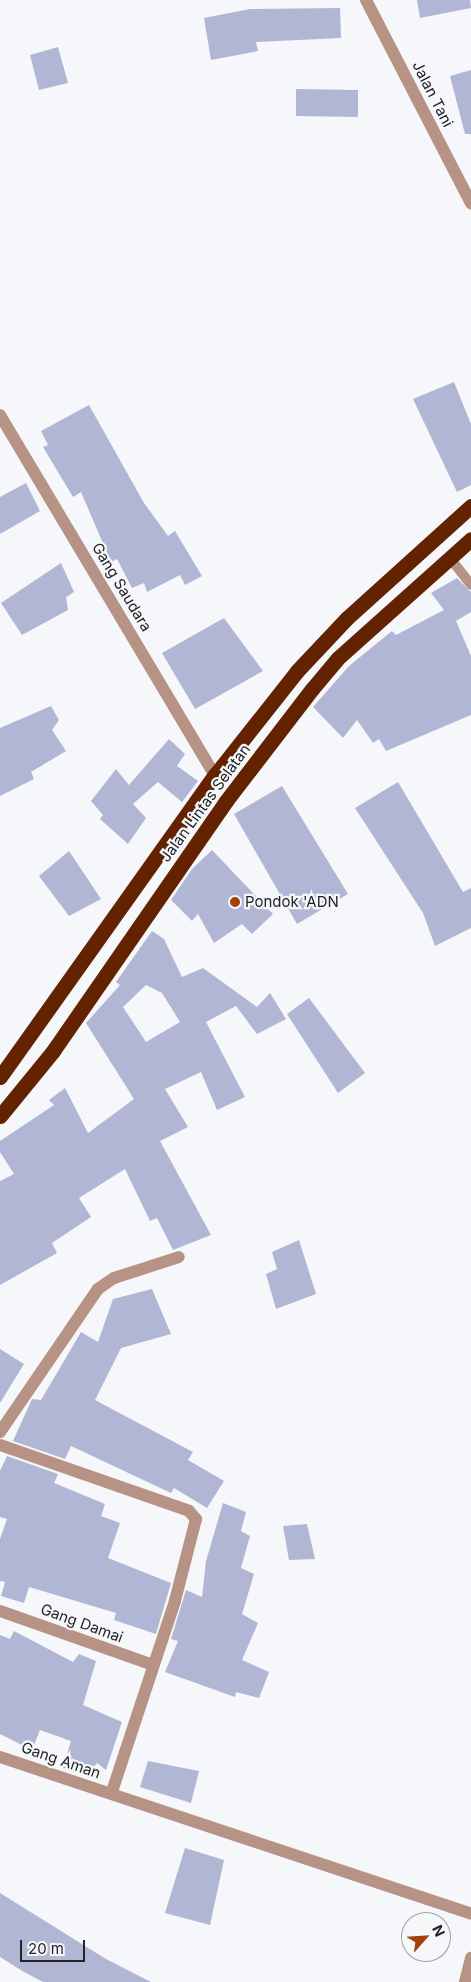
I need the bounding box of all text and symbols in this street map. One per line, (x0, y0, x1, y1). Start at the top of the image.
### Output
street label: Jalan Tani (409, 58, 457, 130)
street label: Gang Saudara (88, 539, 156, 635)
street label: Jalan Lintas Selatan (156, 741, 254, 865)
place label: Pondok 'ADN (245, 893, 339, 911)
marker: Pondok 'ADN (229, 896, 241, 908)
street label: Gang Damai (38, 1600, 126, 1646)
street label: Gang Aman (19, 1738, 103, 1782)
north arrow (401, 1912, 451, 1962)
text: N (429, 1922, 449, 1939)
scale bar (22, 1930, 88, 1962)
text: 20 m (28, 1939, 64, 1958)

